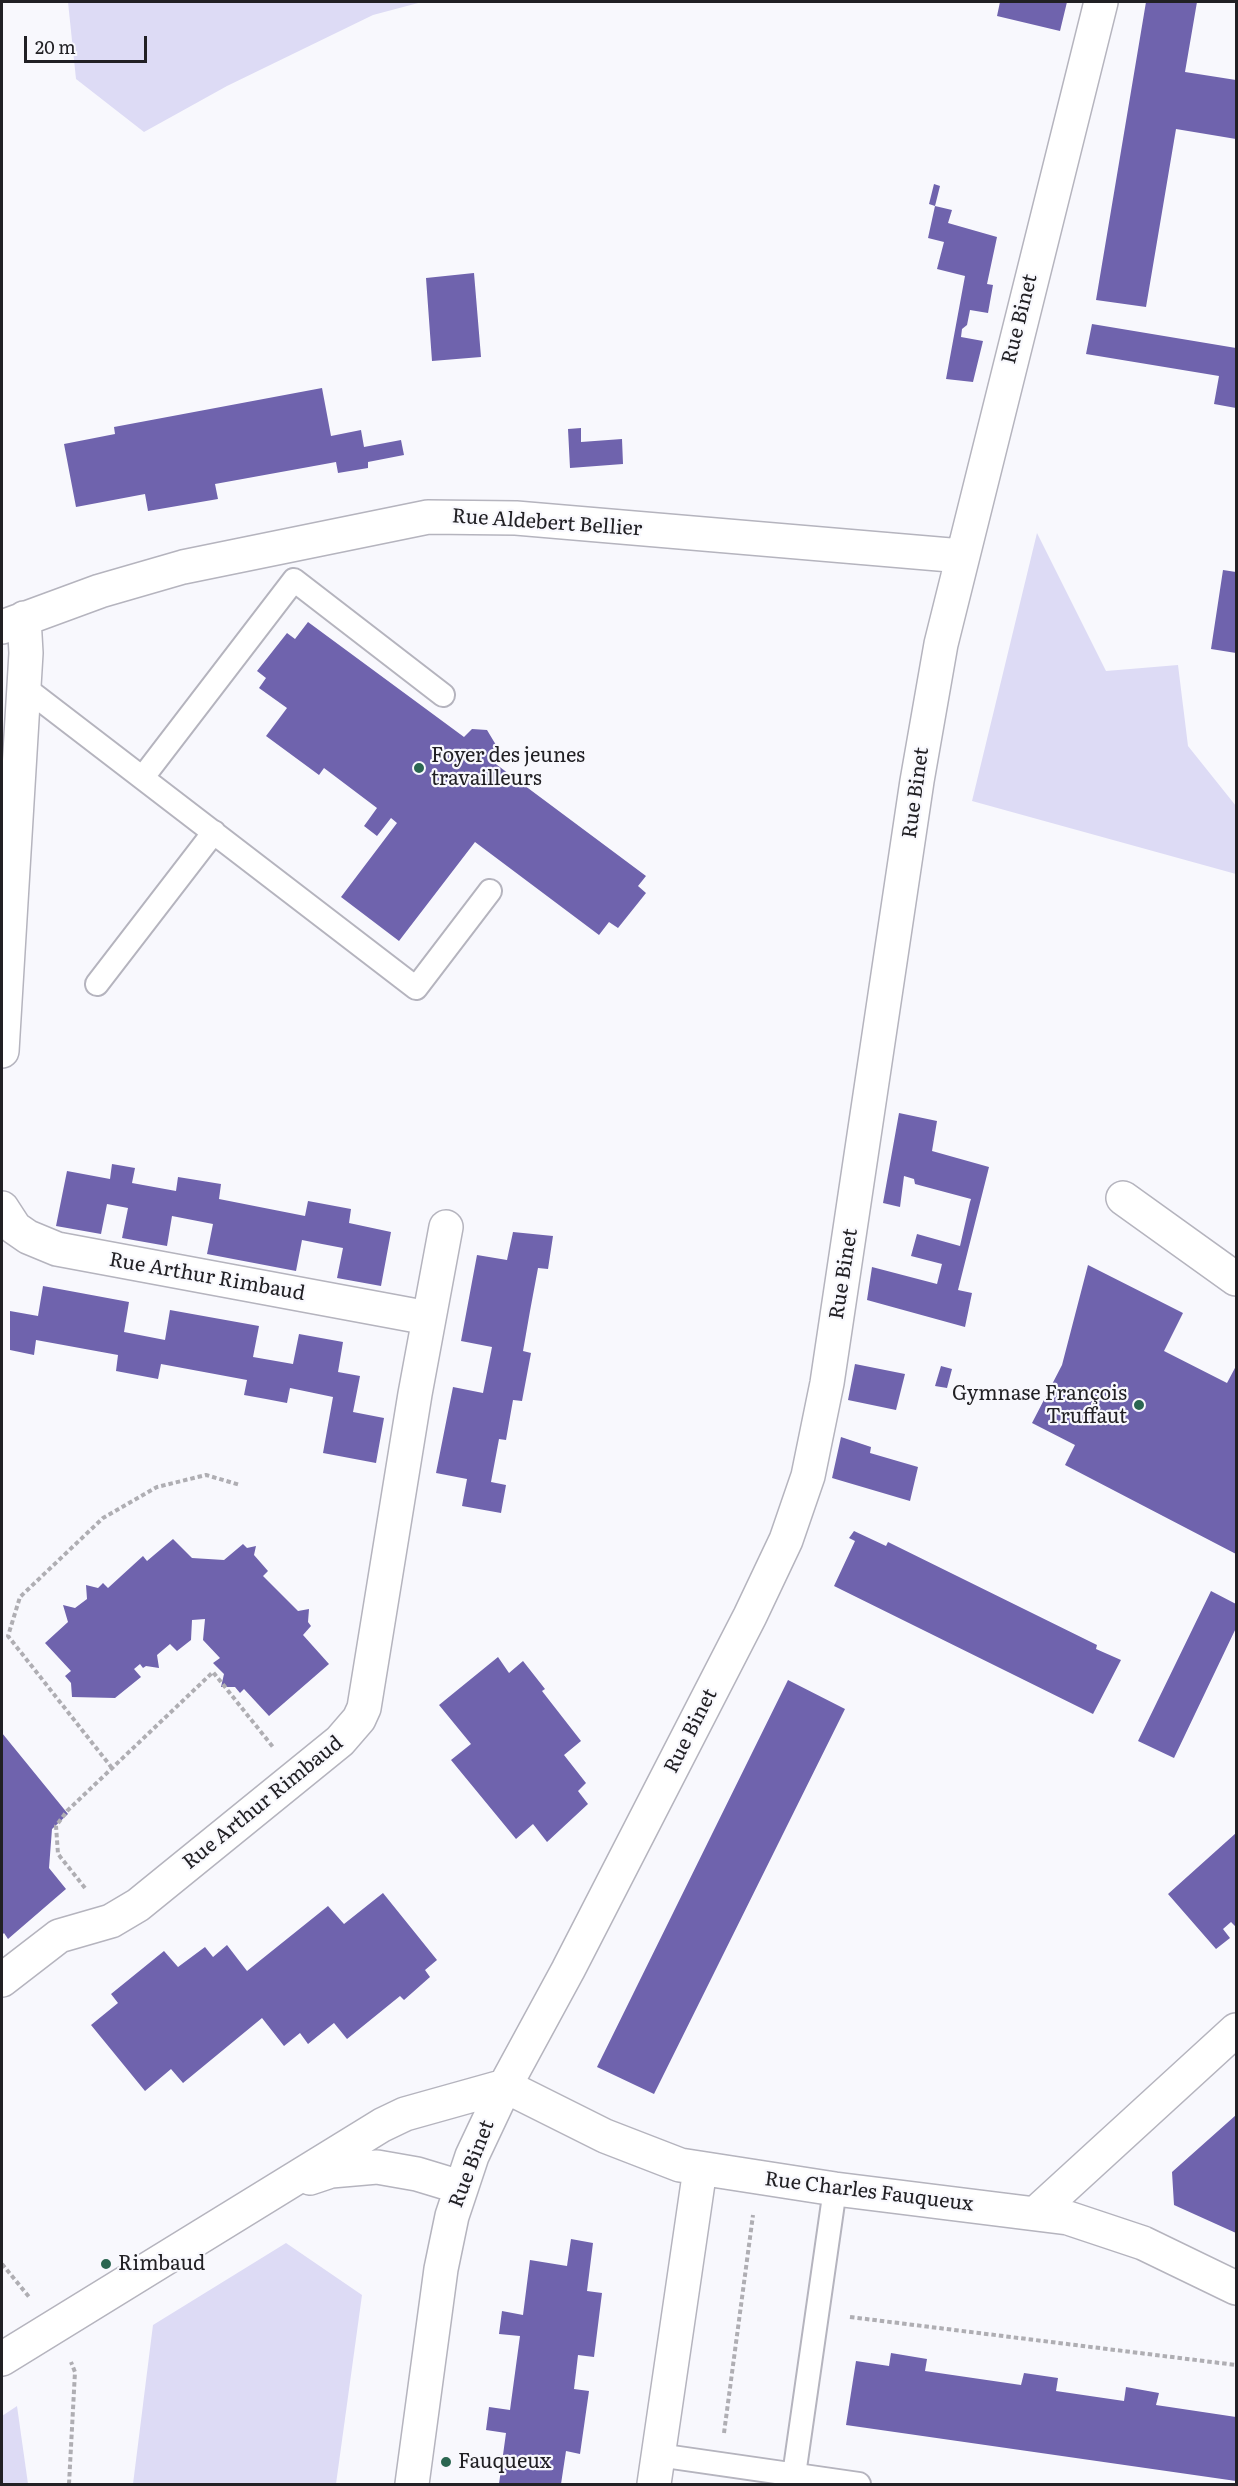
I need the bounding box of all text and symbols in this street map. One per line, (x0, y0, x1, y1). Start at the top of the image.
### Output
scale bar (27, 24, 150, 62)
text: 20 m (35, 33, 76, 60)
street label: Rue Binet (997, 272, 1043, 366)
street label: Rue Aldebert Bellier (451, 504, 643, 542)
place label: Foyer des jeunes travailleurs (431, 744, 585, 791)
street label: Rue Binet (898, 746, 934, 840)
marker: Foyer des jeunes travailleurs (412, 761, 426, 775)
street label: Rue Binet (825, 1227, 863, 1321)
street label: Rue Arthur Rimbaud (107, 1248, 307, 1306)
place label: Gymnase François Truffaut (952, 1382, 1127, 1429)
marker: Gymnase François Truffaut (1132, 1398, 1146, 1412)
street label: Rue Binet (659, 1685, 723, 1777)
street label: Rue Arthur Rimbaud (178, 1731, 348, 1875)
street label: Rue Binet (444, 2117, 500, 2211)
street label: Rue Charles Fauqueux (763, 2167, 975, 2217)
place label: Rimbaud (118, 2252, 205, 2276)
marker: Rimbaud (99, 2257, 113, 2271)
place label: Fauqueux (458, 2450, 551, 2474)
marker: Fauqueux (439, 2455, 453, 2469)

